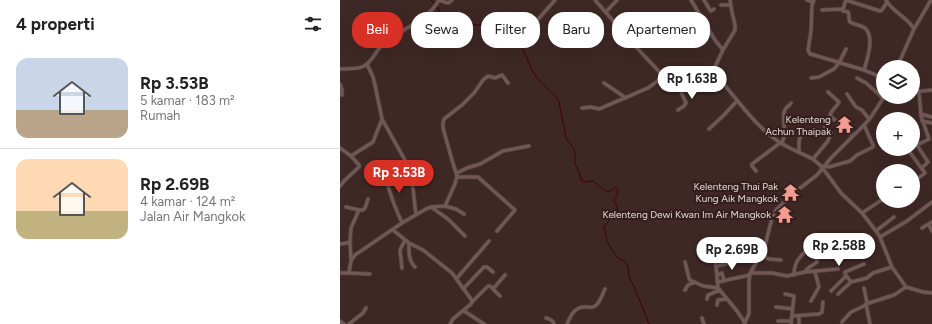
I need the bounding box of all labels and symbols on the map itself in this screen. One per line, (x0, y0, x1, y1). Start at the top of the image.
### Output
pin: Rp 1.63B (651, 66, 733, 100)
place label: Kelenteng Achun Thaipak (765, 113, 831, 138)
temple icon: Kelenteng Achun Thaipak (834, 115, 854, 135)
pin: Rp 3.53B (358, 160, 440, 194)
place label: Kelenteng Thai Pak Kung Aik Mangkok (694, 180, 778, 205)
temple icon: Kelenteng Thai Pak Kung Aik Mangkok (781, 182, 801, 202)
temple icon: Kelenteng Dewi Kwan Im Air Mangkok (774, 204, 794, 224)
place label: Kelenteng Dewi Kwan Im Air Mangkok (602, 208, 771, 221)
pin: Rp 2.58B (798, 233, 880, 267)
pin: Rp 2.69B (691, 237, 773, 271)

